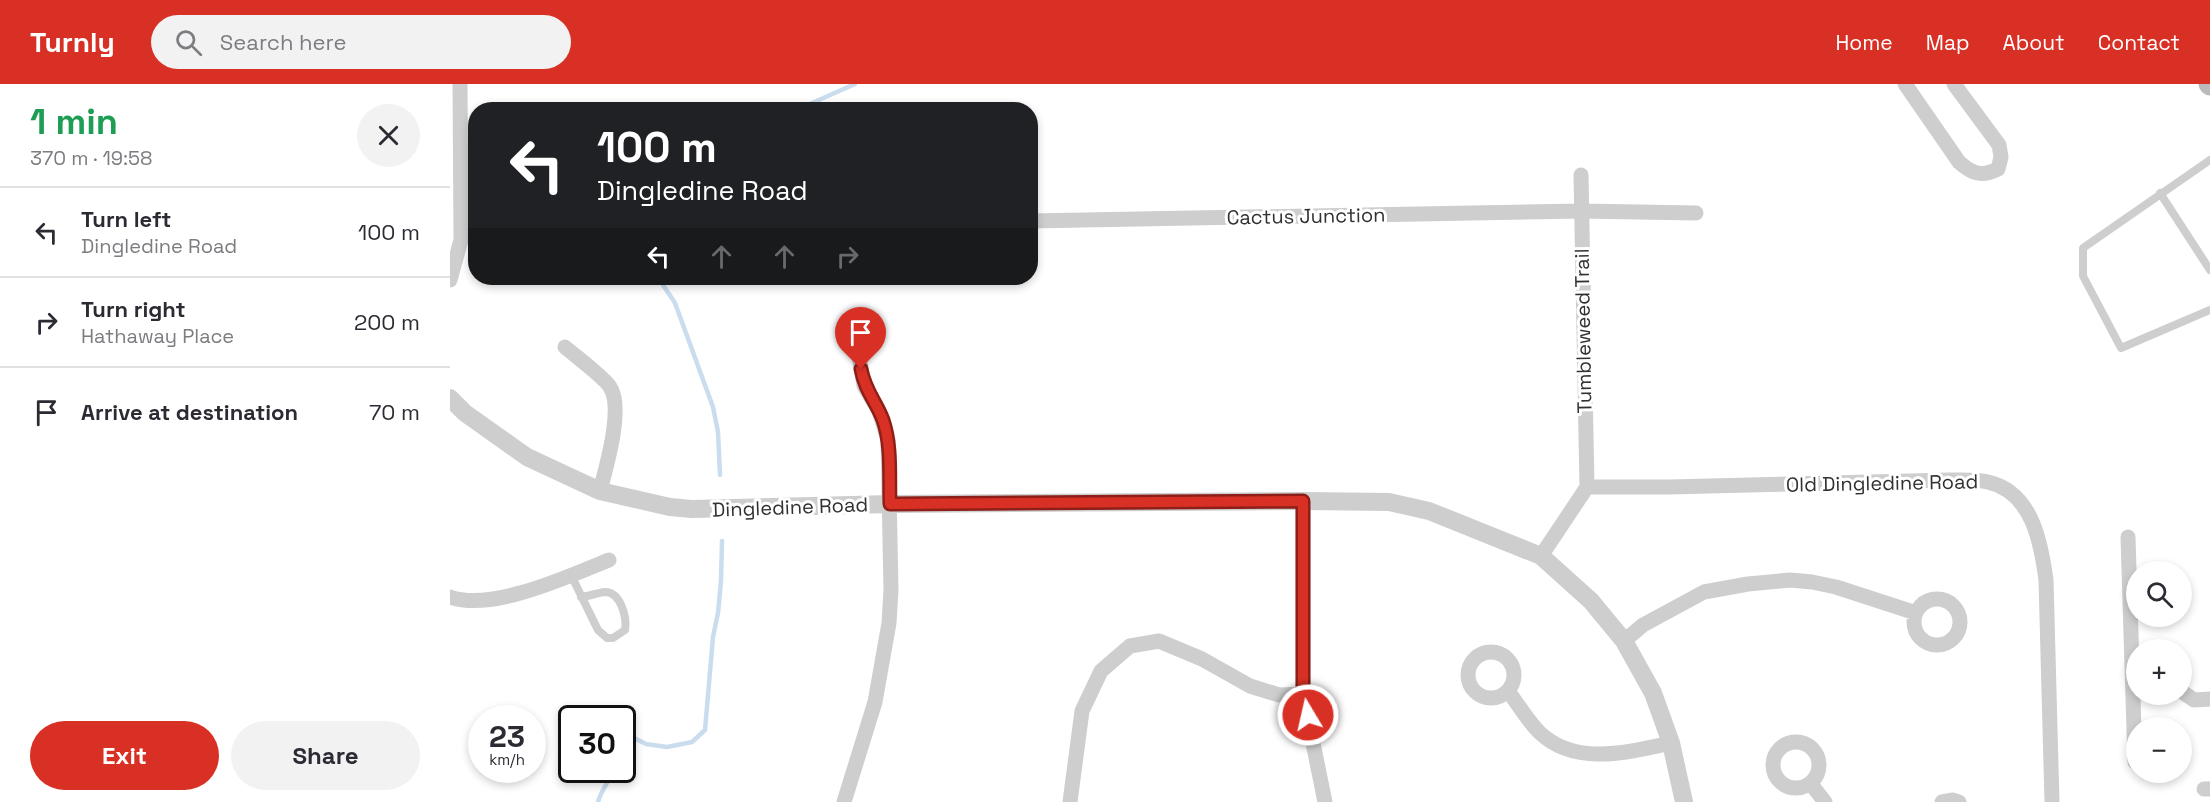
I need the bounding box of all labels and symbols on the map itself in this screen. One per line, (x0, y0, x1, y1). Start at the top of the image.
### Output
street label: Cactus Junction (1226, 202, 1386, 230)
street label: Tumbleweed Trail (1569, 248, 1597, 414)
pin (835, 307, 886, 369)
street label: Old Dingledine Road (1786, 468, 1978, 498)
street label: Dingledine Road (712, 491, 868, 523)
position arrow (1276, 683, 1340, 747)
speed limit sign: 30 (558, 705, 636, 783)

